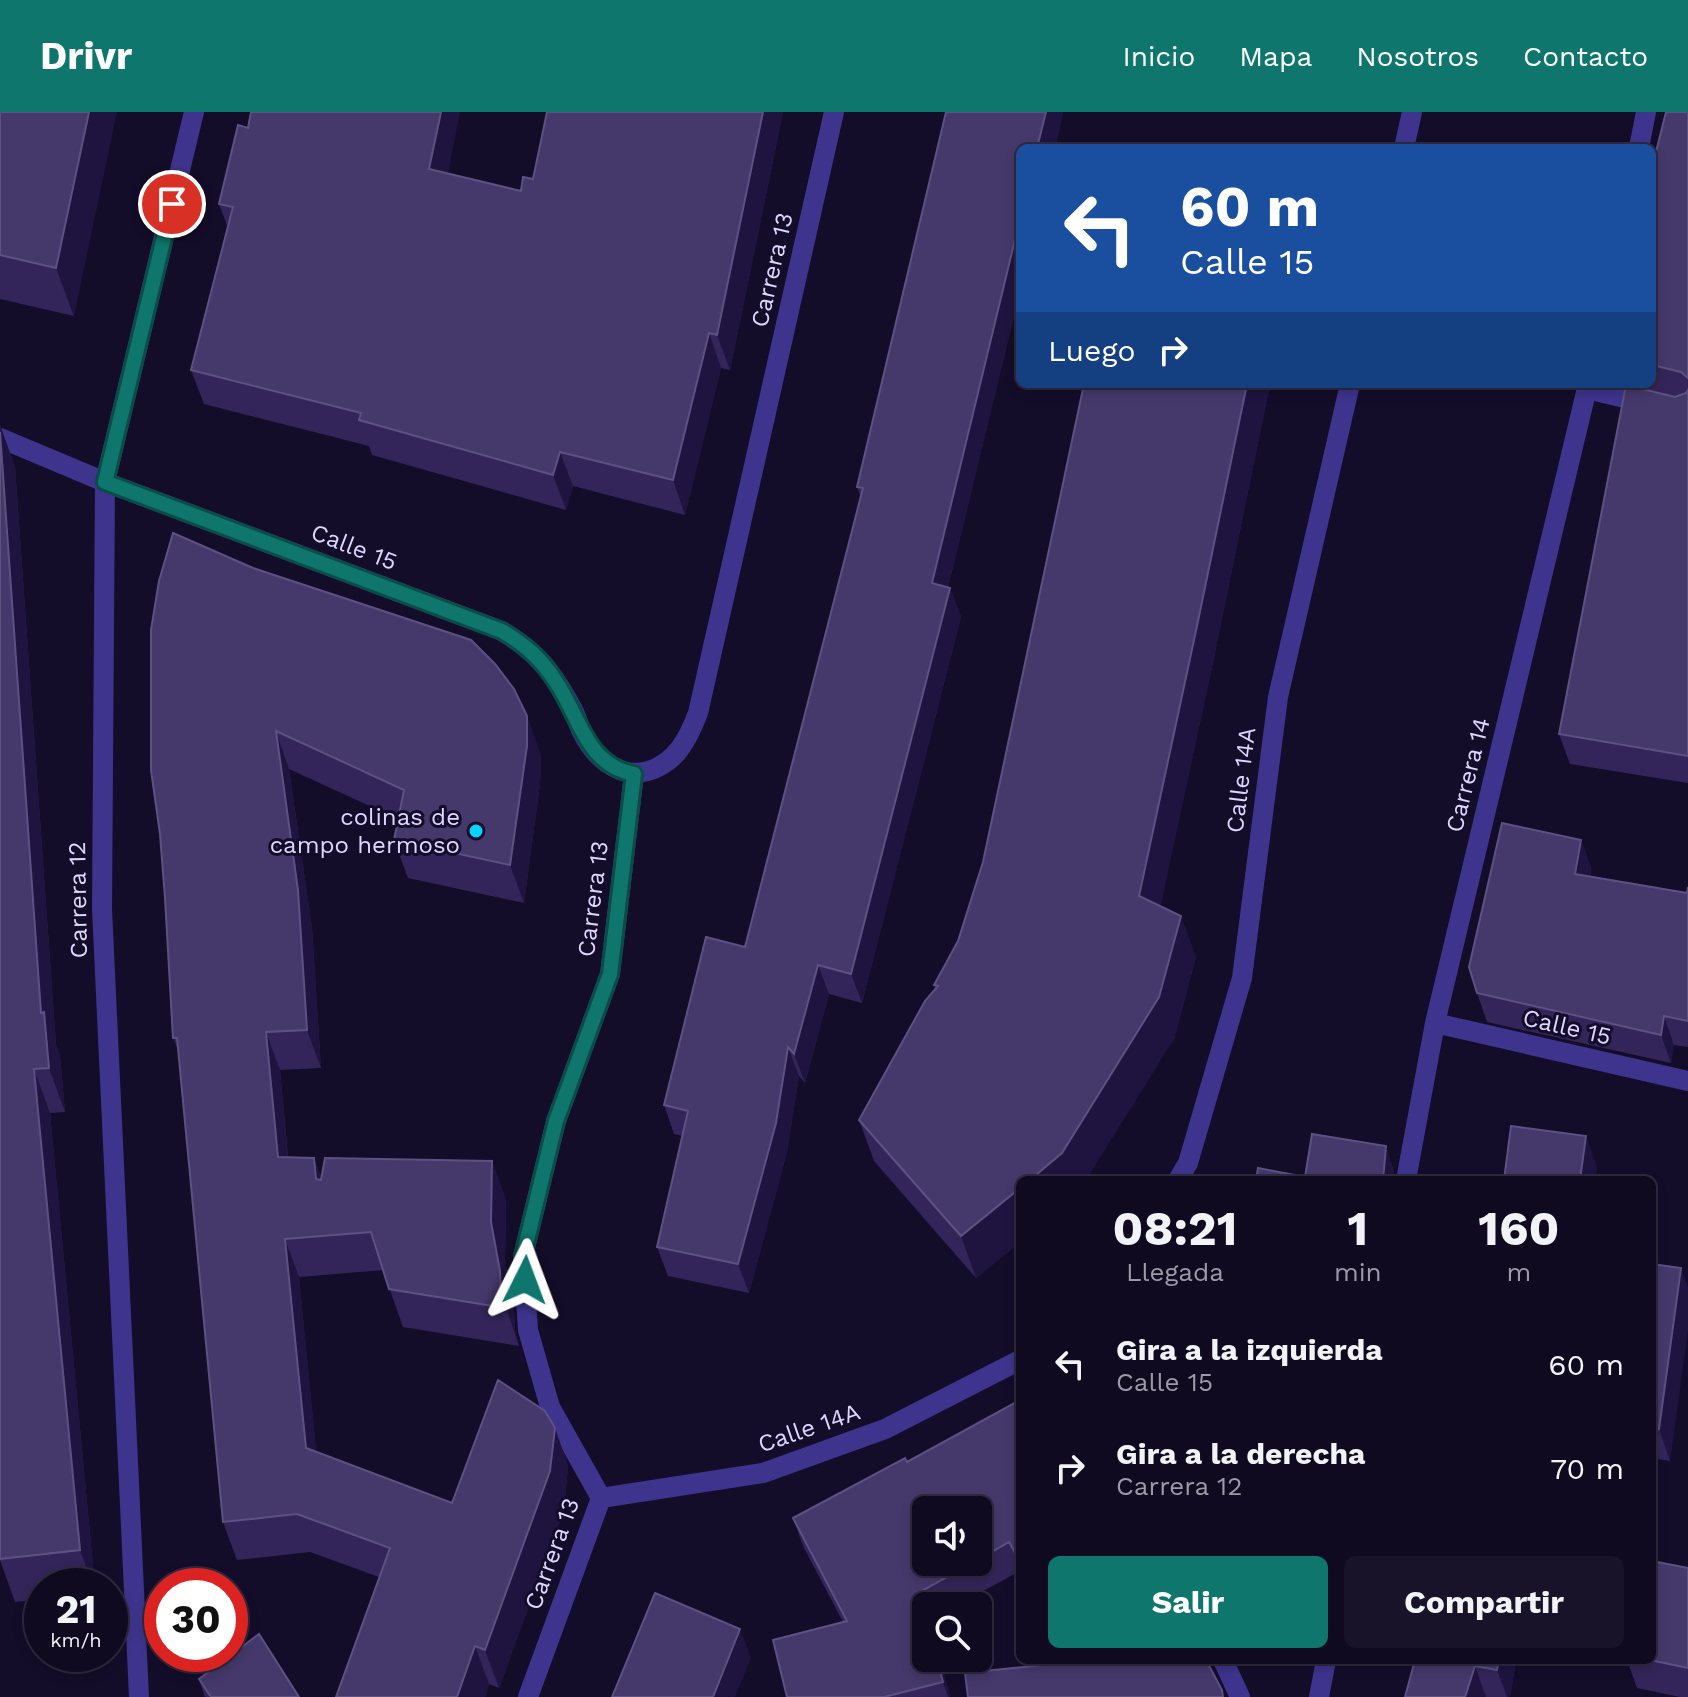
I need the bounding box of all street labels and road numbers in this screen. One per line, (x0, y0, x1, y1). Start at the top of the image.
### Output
street label: Carrera 13 (745, 210, 799, 330)
street label: Calle 15 (307, 518, 401, 576)
street label: Carrera 14 (1440, 715, 1496, 835)
street label: Calle 14A (1221, 725, 1261, 834)
street label: Carrera 13 (572, 839, 614, 959)
street label: Carrera 12 (63, 841, 93, 959)
street label: Calle 15 (1520, 1003, 1614, 1051)
street label: Calle 14A (754, 1397, 864, 1459)
street label: Carrera 13 (519, 1494, 585, 1614)

